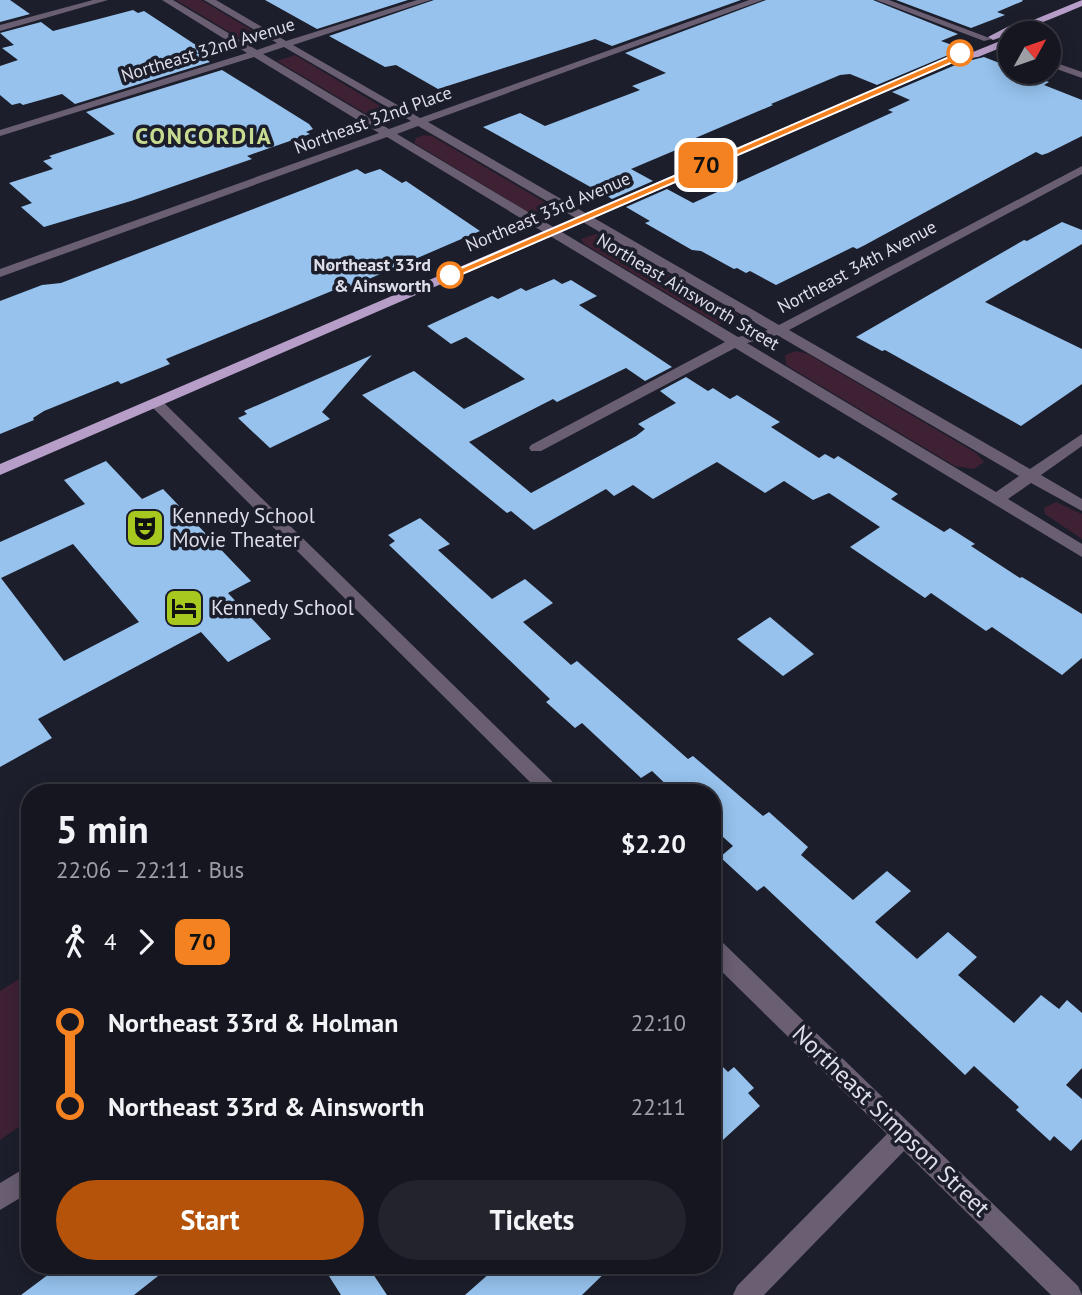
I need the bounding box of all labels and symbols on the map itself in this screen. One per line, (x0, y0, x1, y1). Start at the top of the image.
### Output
street label: Northeast 32nd Avenue (118, 12, 298, 87)
north arrow (998, 21, 1060, 84)
unlabelled marker (947, 40, 973, 66)
street label: Northeast 32nd Place (291, 80, 455, 159)
district label: CONCORDIA (135, 121, 273, 150)
line badge: 70 (674, 142, 738, 188)
street label: Northeast 33rd Avenue (462, 166, 634, 257)
street label: Northeast 34th Avenue (773, 215, 940, 318)
street label: Northeast Ainsworth Street (593, 228, 784, 355)
place label: Northeast 33rd & Ainsworth (314, 253, 431, 297)
marker: Northeast 33rd & Ainsworth (437, 262, 463, 288)
place label: Kennedy School Movie Theater (172, 502, 315, 553)
theatre icon: Kennedy School Movie Theater (124, 507, 166, 549)
hotel icon: Kennedy School (163, 587, 205, 629)
place label: Kennedy School (211, 594, 354, 621)
street label: Northeast Simpson Street (786, 1018, 997, 1223)

